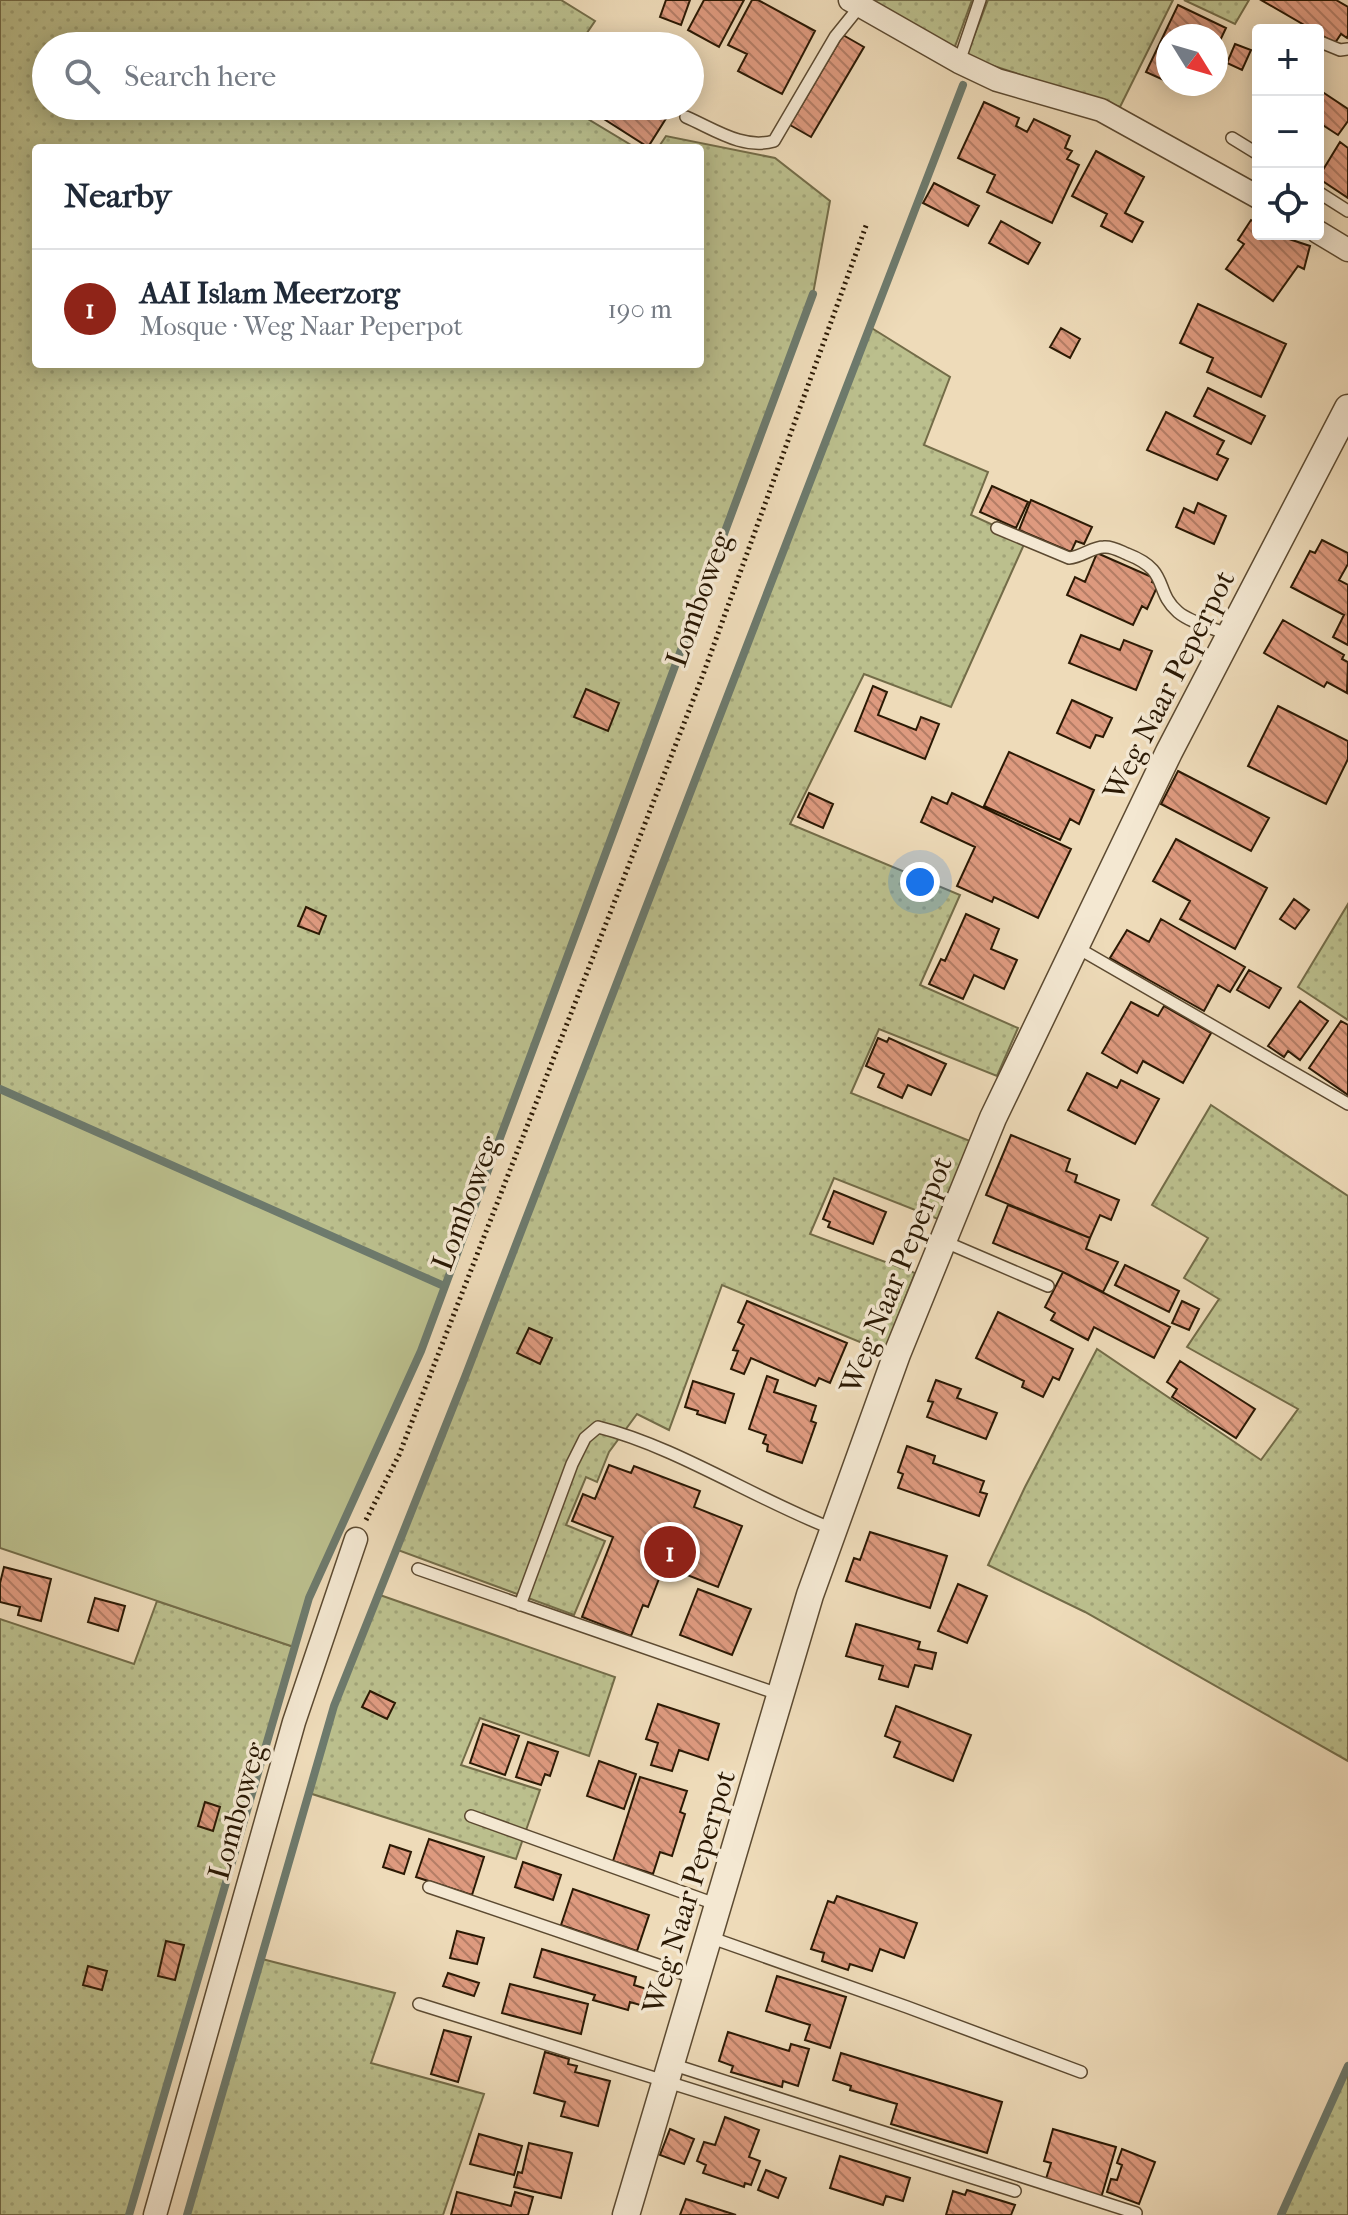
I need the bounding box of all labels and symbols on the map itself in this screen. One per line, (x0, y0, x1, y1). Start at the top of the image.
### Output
north arrow (1156, 24, 1228, 96)
street label: Lomboweg (659, 526, 740, 671)
street label: Weg Naar Peperpot (1096, 564, 1243, 807)
your location (900, 862, 940, 902)
street label: Lomboweg (425, 1130, 508, 1275)
street label: Weg Naar Peperpot (833, 1151, 960, 1400)
pin: 1 (644, 1522, 696, 1582)
street label: Lomboweg (201, 1738, 274, 1884)
street label: Weg Naar Peperpot (635, 1766, 743, 2019)

